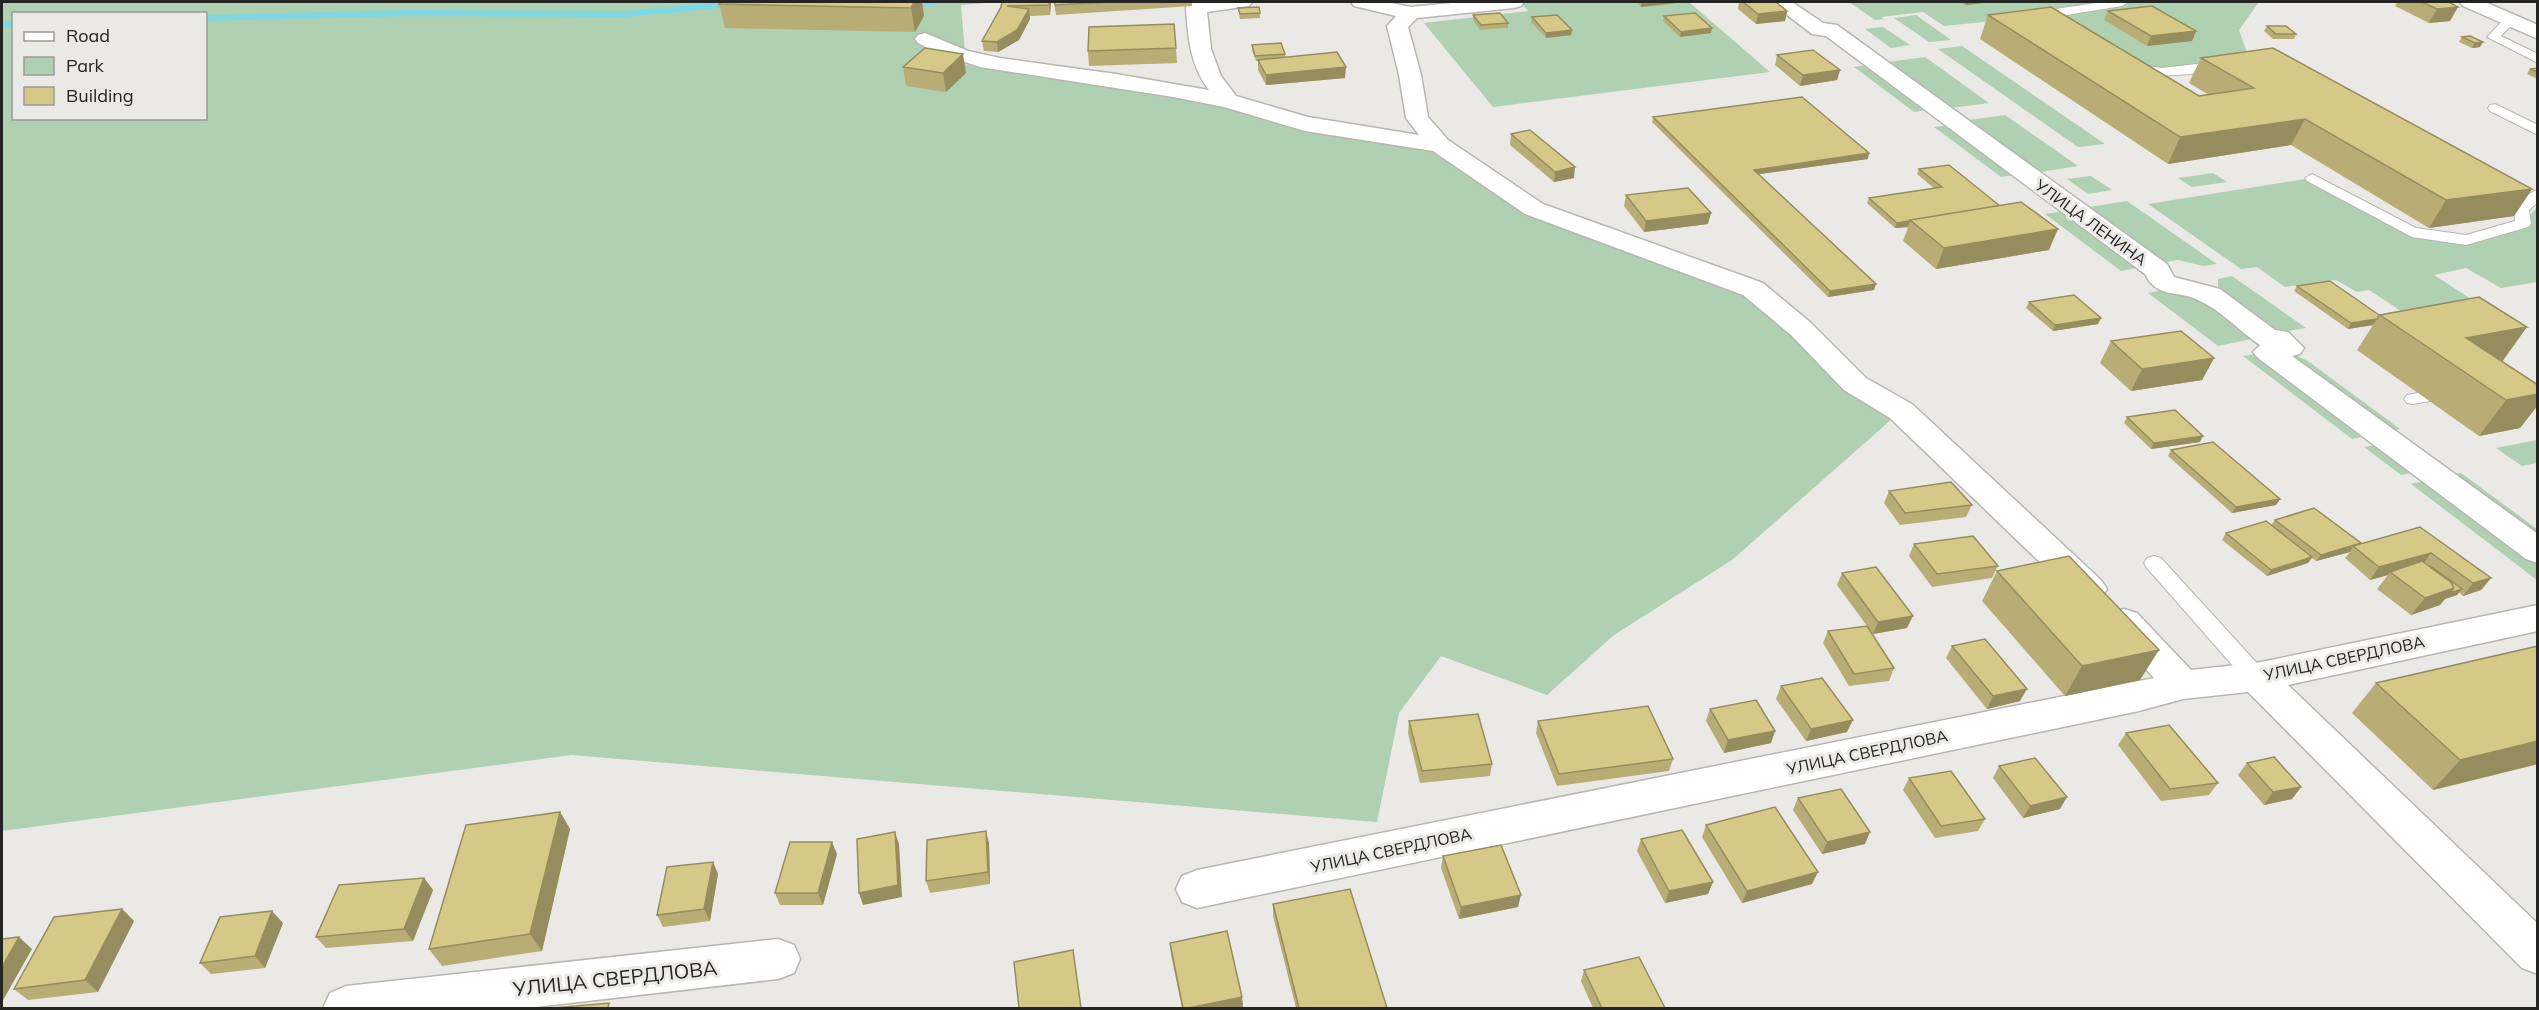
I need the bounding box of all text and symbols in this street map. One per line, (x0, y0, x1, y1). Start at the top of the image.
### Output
legend (12, 12, 207, 120)
text: Road (66, 24, 110, 47)
text: Park (66, 54, 105, 77)
text: Building (66, 84, 134, 107)
street label: УЛИЦА ЛЕНИНА (2030, 174, 2151, 269)
street label: УЛИЦА СВЕРДЛОВА (2261, 631, 2427, 685)
street label: УЛИЦА СВЕРДЛОВА (1784, 725, 1950, 779)
street label: УЛИЦА СВЕРДЛОВА (1308, 823, 1474, 877)
street label: УЛИЦА СВЕРДЛОВА (511, 955, 719, 1001)

